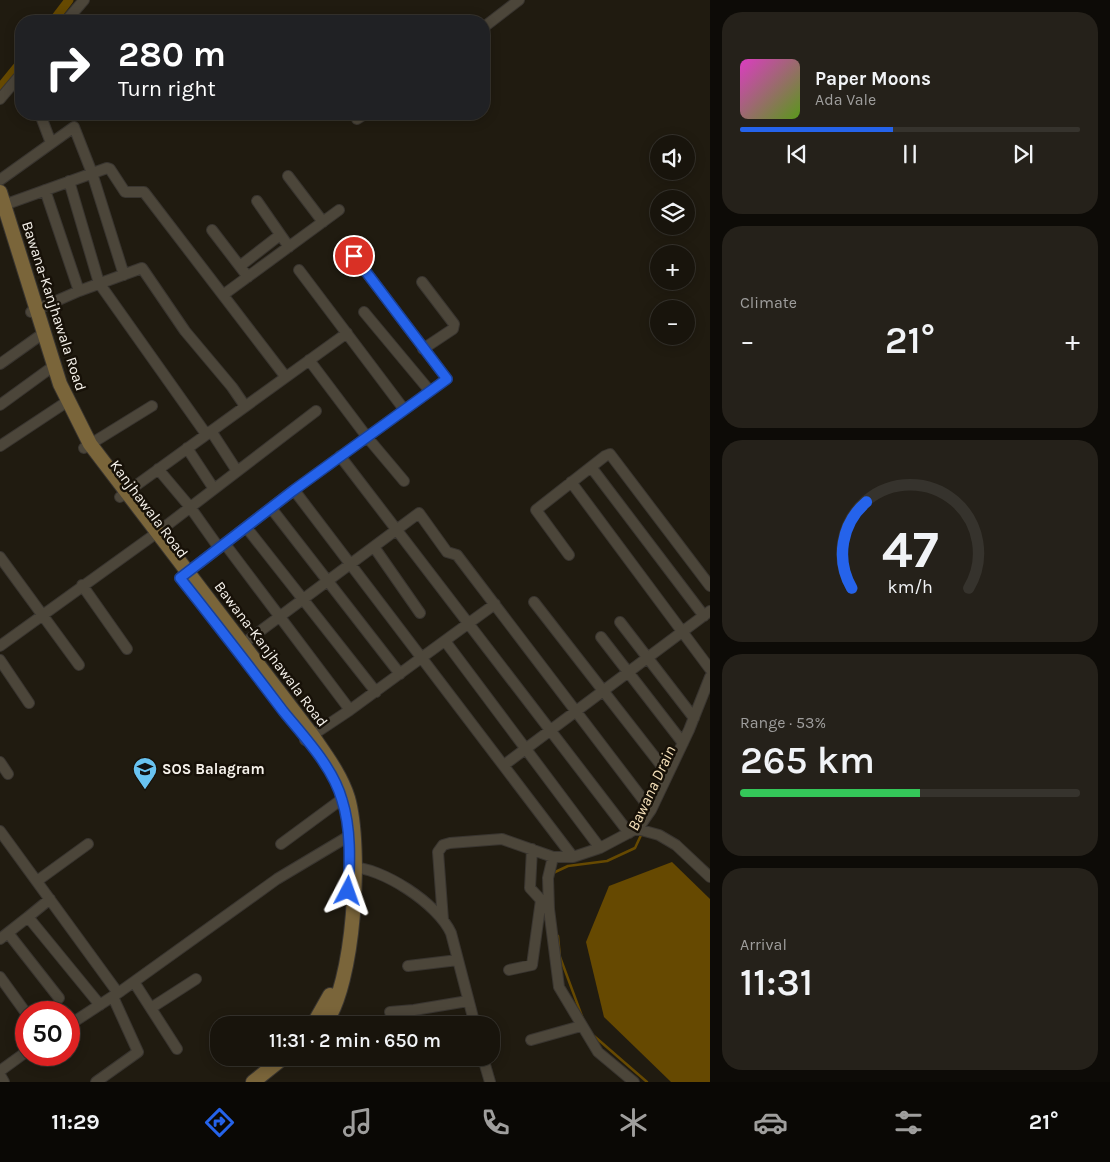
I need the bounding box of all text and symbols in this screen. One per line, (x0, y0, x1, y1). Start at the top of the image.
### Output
text: 280 m (118, 34, 226, 75)
icon: right (35, 35, 100, 100)
text: Paper Moons (815, 68, 931, 90)
text: Turn right (118, 76, 216, 102)
text: Ada Vale (815, 90, 876, 109)
map controls (650, 135, 695, 345)
button: sound (650, 135, 695, 180)
icon: previous (783, 140, 811, 168)
icon: pause (896, 140, 924, 168)
icon: next (1009, 140, 1037, 168)
button: layers (650, 190, 695, 235)
street label: Bawana-Kanjhawala Road (18, 219, 90, 393)
pin (333, 235, 375, 277)
icon: arrive (340, 242, 368, 270)
button: + (650, 245, 695, 290)
text: Climate (740, 293, 797, 312)
button: − (650, 300, 695, 345)
text: 21° (885, 318, 935, 363)
text: − (740, 324, 755, 357)
text: + (1065, 324, 1080, 357)
street label: Kanjhawala Road (106, 456, 192, 562)
text: 47 (882, 519, 938, 580)
text: km/h (887, 577, 933, 598)
street label: Bawana-Kanjhawala Road (210, 578, 332, 730)
text: Range · 53% (740, 713, 826, 732)
text: 265 km (740, 738, 875, 783)
water label: Bawana Drain (623, 743, 679, 834)
school or university icon: SOS Balagram (132, 756, 158, 790)
place label: SOS Balagram (162, 760, 265, 778)
position arrow (321, 864, 373, 916)
text: Arrival (740, 935, 787, 954)
text: 11:31 (740, 960, 813, 1005)
speed limit sign: 50 (15, 1001, 80, 1066)
text: 11:31 · 2 min · 650 m (269, 1030, 441, 1052)
icon: directions (202, 1105, 237, 1140)
icon: music (340, 1105, 375, 1140)
icon: phone (478, 1105, 513, 1140)
icon: climate (616, 1105, 651, 1140)
icon: car (753, 1105, 788, 1140)
icon: filters (891, 1105, 926, 1140)
text: 11:29 (51, 1109, 100, 1135)
text: 21° (1029, 1109, 1059, 1135)

